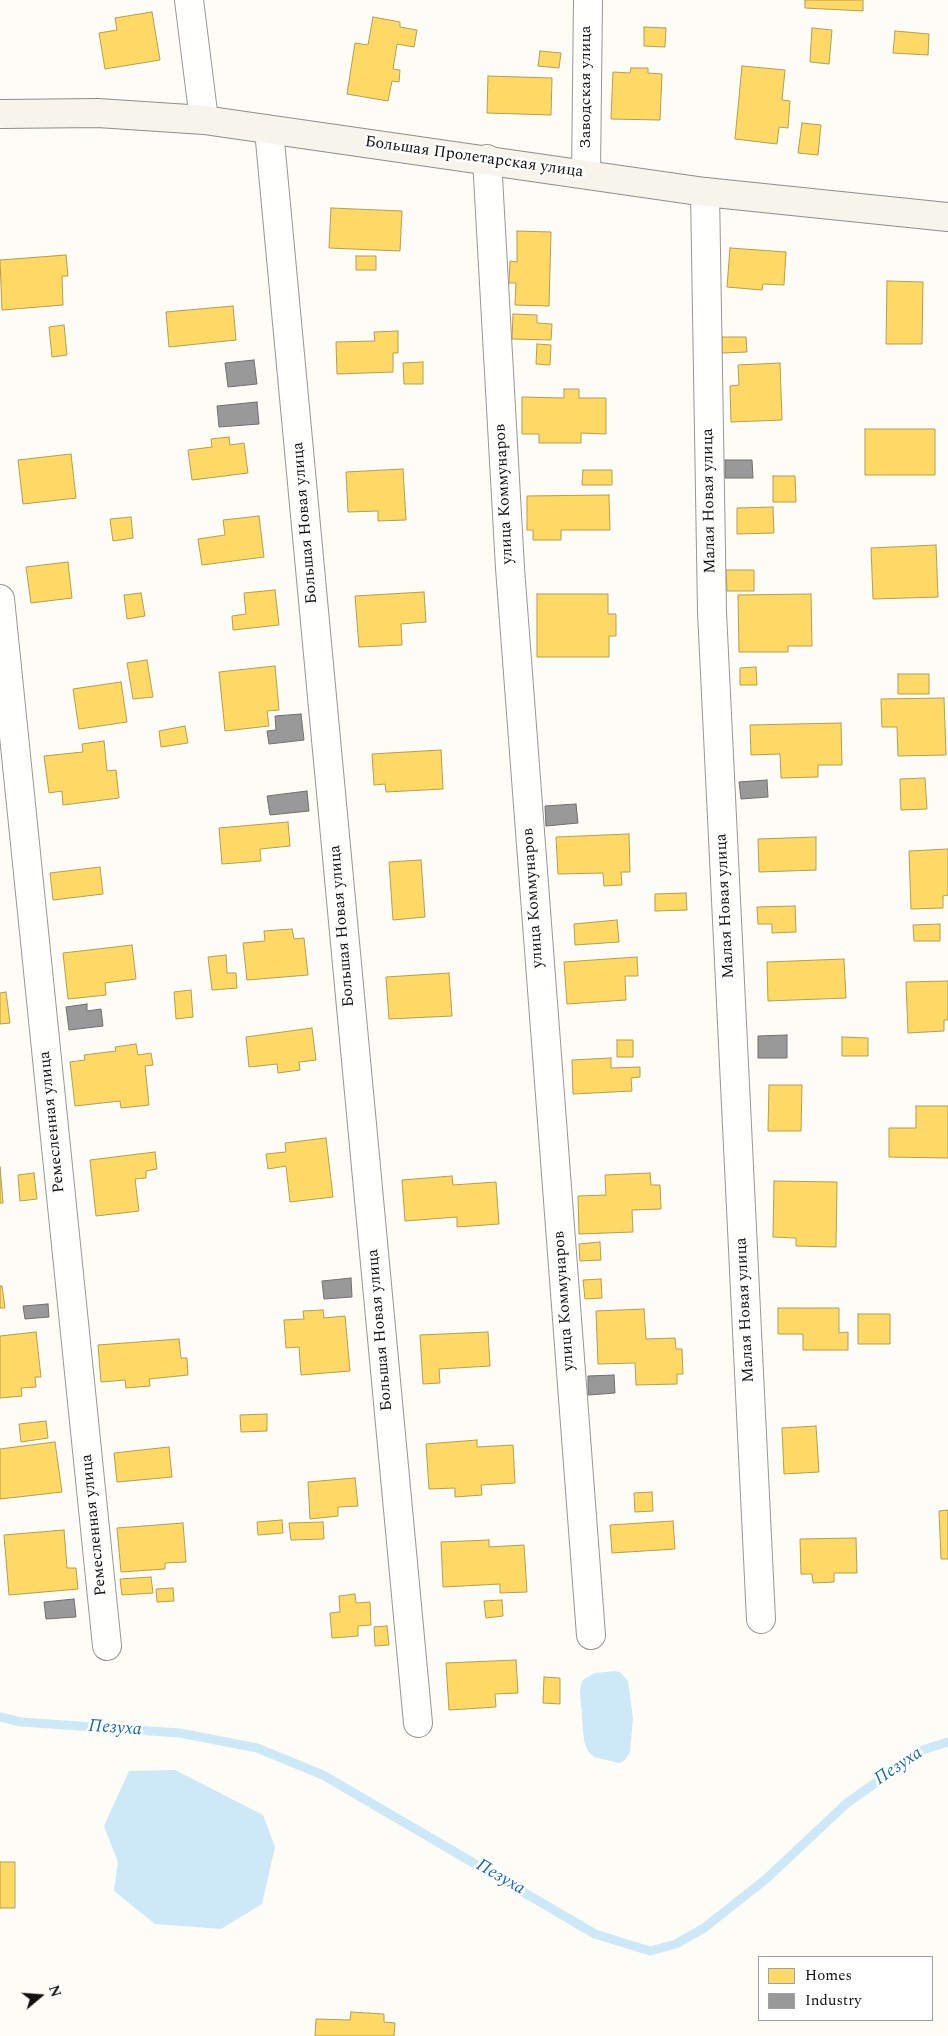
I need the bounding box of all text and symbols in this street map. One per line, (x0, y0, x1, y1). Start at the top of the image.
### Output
street label: Заводская улица (577, 25, 597, 149)
street label: Большая Пролетарская улица (364, 133, 584, 183)
street label: улица Коммунаров (492, 423, 518, 565)
street label: Малая Новая улица (699, 428, 721, 574)
street label: Большая Новая улица (289, 441, 323, 605)
street label: улица Коммунаров (520, 827, 548, 969)
street label: Малая Новая улица (713, 833, 739, 979)
street label: Большая Новая улица (326, 844, 360, 1008)
street label: Ремесленная улица (36, 1050, 70, 1194)
street label: улица Коммунаров (551, 1230, 579, 1372)
street label: Малая Новая улица (733, 1237, 759, 1383)
street label: Большая Новая улица (364, 1248, 398, 1412)
street label: Ремесленная улица (78, 1453, 112, 1597)
water label: Пезуха (88, 1716, 142, 1742)
water label: Пезуха (871, 1743, 927, 1791)
water label: Пезуха (472, 1855, 528, 1901)
legend (758, 1956, 933, 2021)
text: Homes (805, 1964, 852, 1987)
north arrow (15, 1971, 65, 2021)
text: N (43, 1983, 66, 2000)
text: Industry (805, 1989, 861, 2012)

